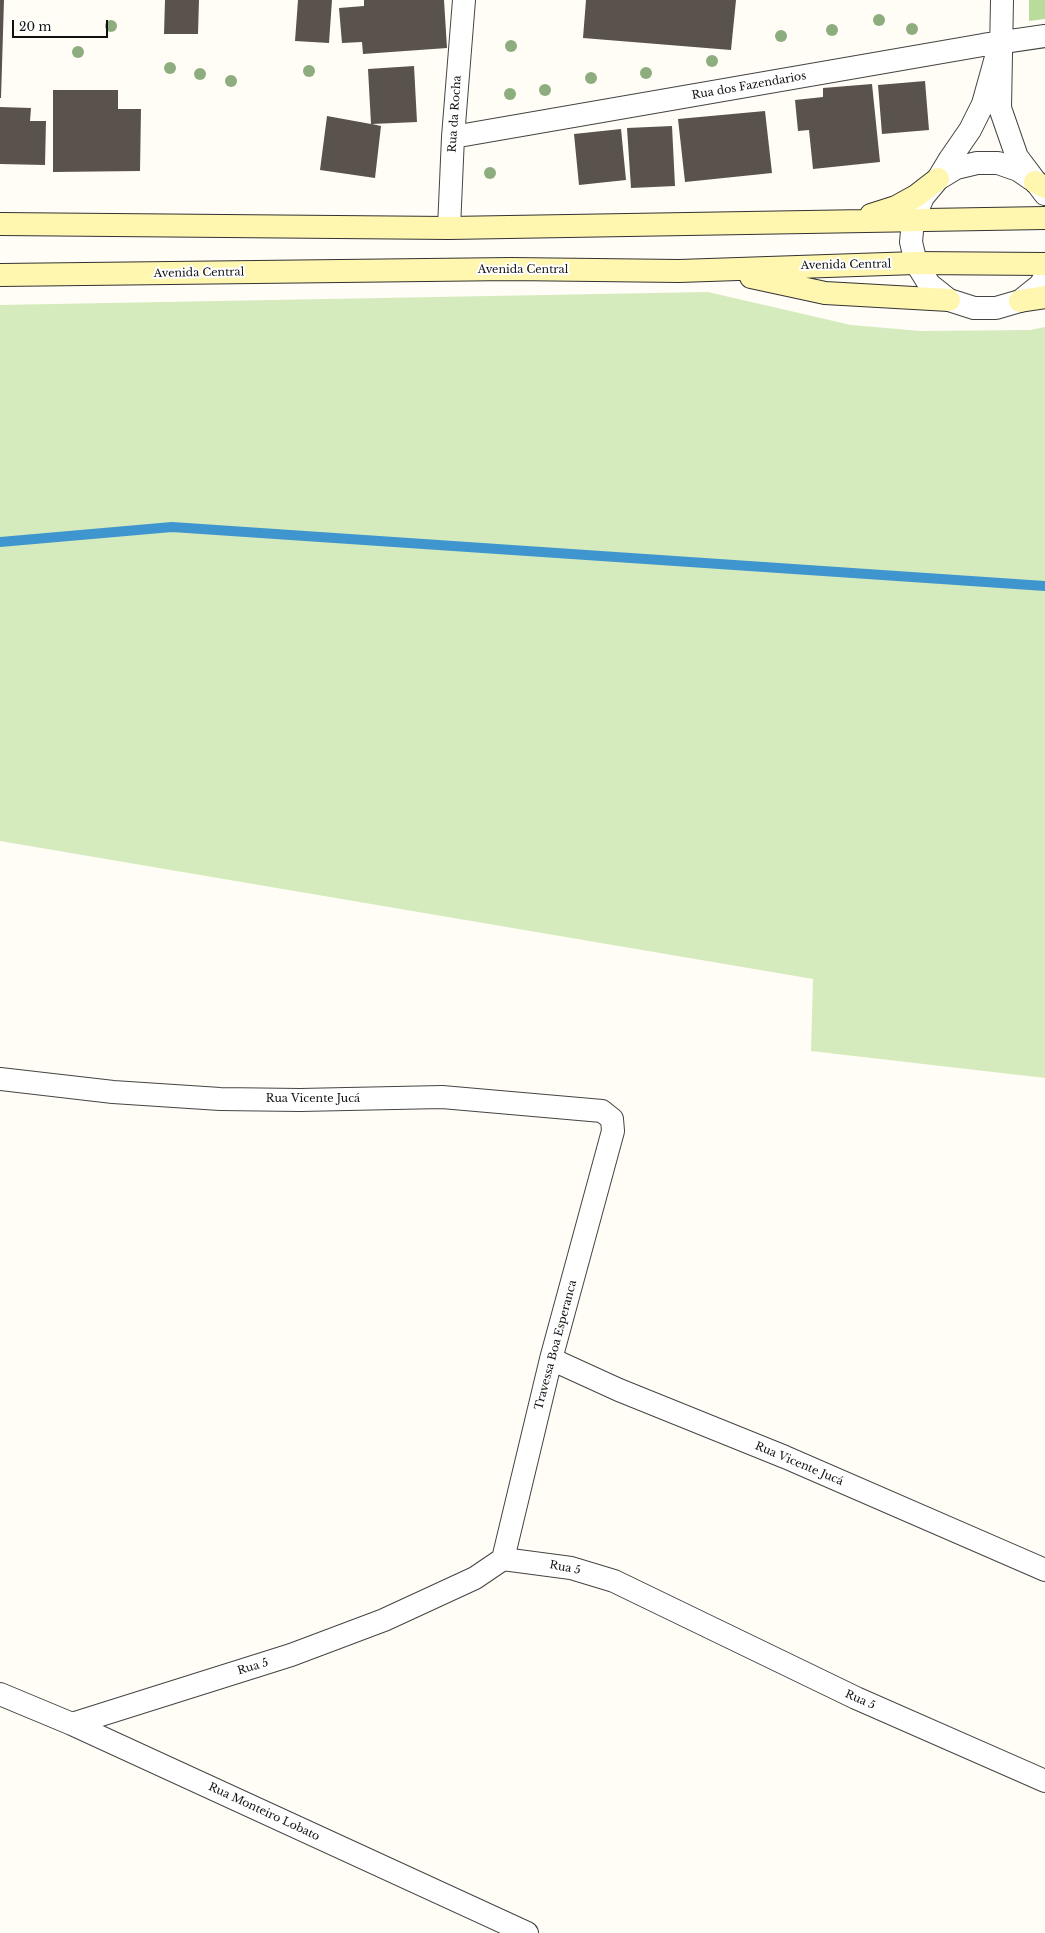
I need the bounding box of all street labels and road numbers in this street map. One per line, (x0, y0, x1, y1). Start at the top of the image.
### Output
street label: Rua dos Fazendarios (691, 69, 807, 103)
street label: Rua da Rocha (446, 75, 464, 153)
street label: Avenida Central (801, 258, 891, 272)
street label: Avenida Central (478, 263, 568, 277)
street label: Avenida Central (154, 266, 244, 280)
street label: Rua Vicente Jucá (266, 1092, 360, 1106)
street label: Travessa Boa Esperanca (532, 1279, 580, 1411)
street label: Rua Vicente Jucá (753, 1439, 845, 1489)
street label: Rua 5 (548, 1559, 582, 1577)
street label: Rua 5 (236, 1656, 270, 1678)
street label: Rua 5 (843, 1688, 877, 1712)
street label: Rua Monteiro Lobato (206, 1780, 322, 1844)

